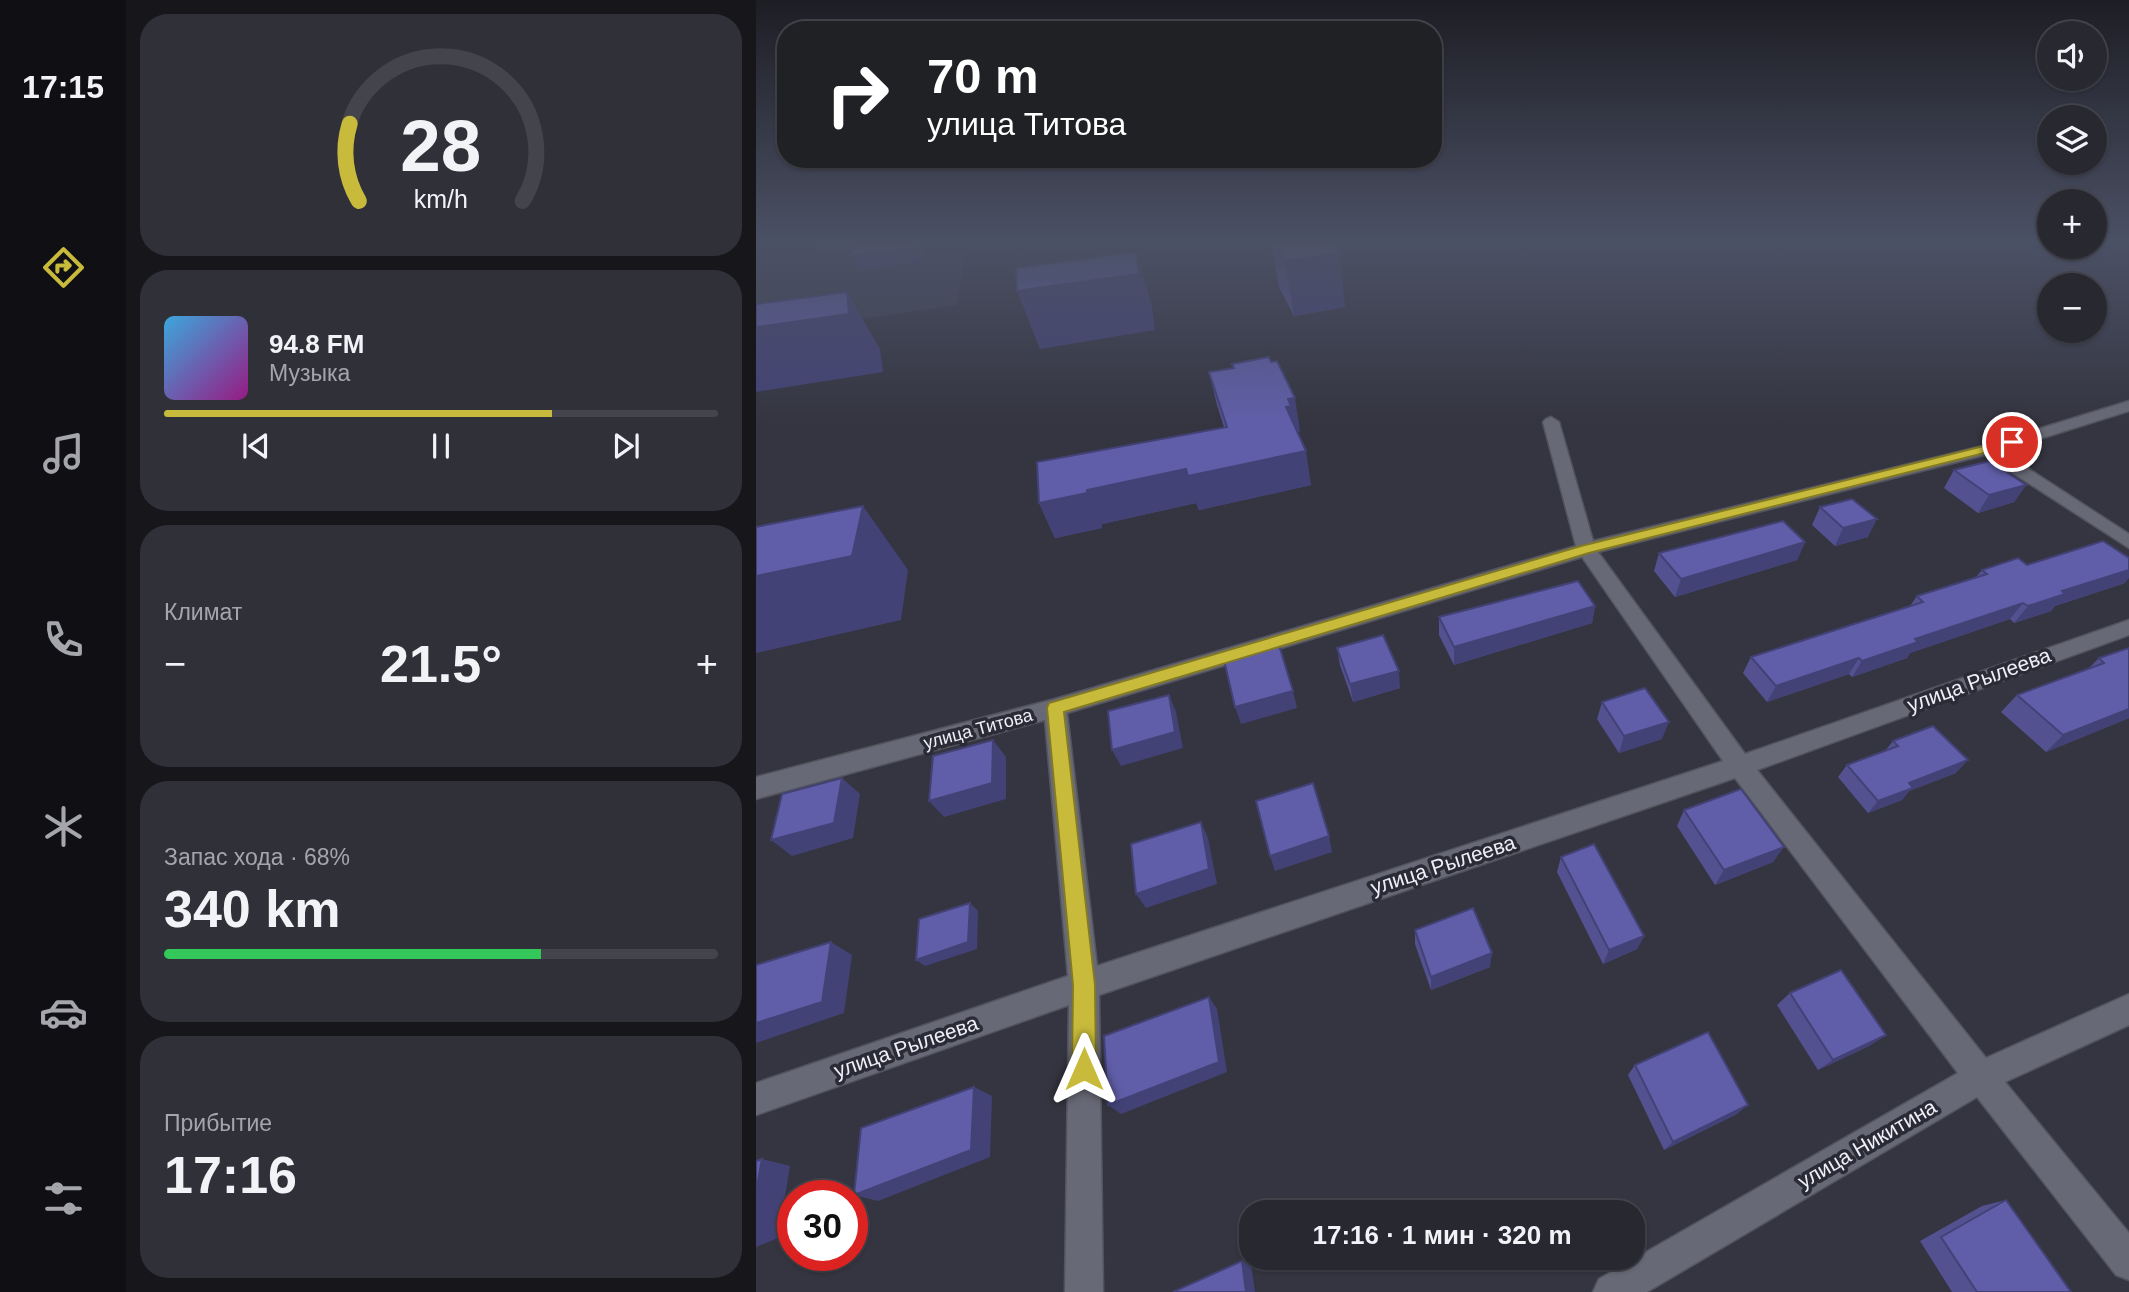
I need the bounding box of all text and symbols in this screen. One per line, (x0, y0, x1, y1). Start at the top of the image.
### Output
map controls (2037, 21, 2107, 343)
button: sound (2037, 21, 2107, 91)
icon: right (812, 49, 903, 140)
text: 70 m (927, 49, 1039, 103)
text: 17:15 (22, 69, 104, 105)
text: 28 (401, 105, 481, 186)
button: layers (2037, 105, 2107, 175)
text: улица Титова (927, 106, 1126, 142)
text: km/h (414, 185, 468, 213)
button: + (2037, 189, 2107, 259)
icon: directions (39, 243, 88, 292)
button: − (2037, 273, 2107, 343)
text: 94.8 FM (269, 329, 364, 359)
text: Музыка (269, 360, 350, 386)
pin (1982, 412, 2042, 472)
icon: arrive (1993, 423, 2031, 461)
icon: previous (237, 427, 275, 465)
icon: pause (422, 427, 460, 465)
icon: next (607, 427, 645, 465)
icon: music (39, 429, 88, 478)
text: Климат (164, 599, 242, 625)
icon: phone (39, 615, 88, 664)
text: 21.5° (380, 635, 502, 693)
text: − (164, 643, 186, 685)
text: + (696, 643, 718, 685)
street label: улица Рылеева (1904, 643, 2054, 716)
street label: улица Титова (921, 705, 1036, 753)
icon: climate (39, 802, 88, 851)
street label: улица Рылеева (1368, 830, 1518, 899)
text: Запас хода · 68% (164, 844, 350, 870)
text: 340 km (164, 880, 340, 938)
icon: car (39, 988, 88, 1037)
street label: улица Рылеева (831, 1011, 981, 1082)
position arrow (1047, 1032, 1121, 1106)
street label: улица Никитина (1793, 1094, 1940, 1193)
text: Прибытие (164, 1110, 272, 1136)
text: 17:16 (164, 1146, 297, 1204)
icon: filters (39, 1174, 88, 1223)
speed limit sign: 30 (777, 1180, 868, 1271)
text: 17:16 · 1 мин · 320 m (1312, 1220, 1572, 1250)

